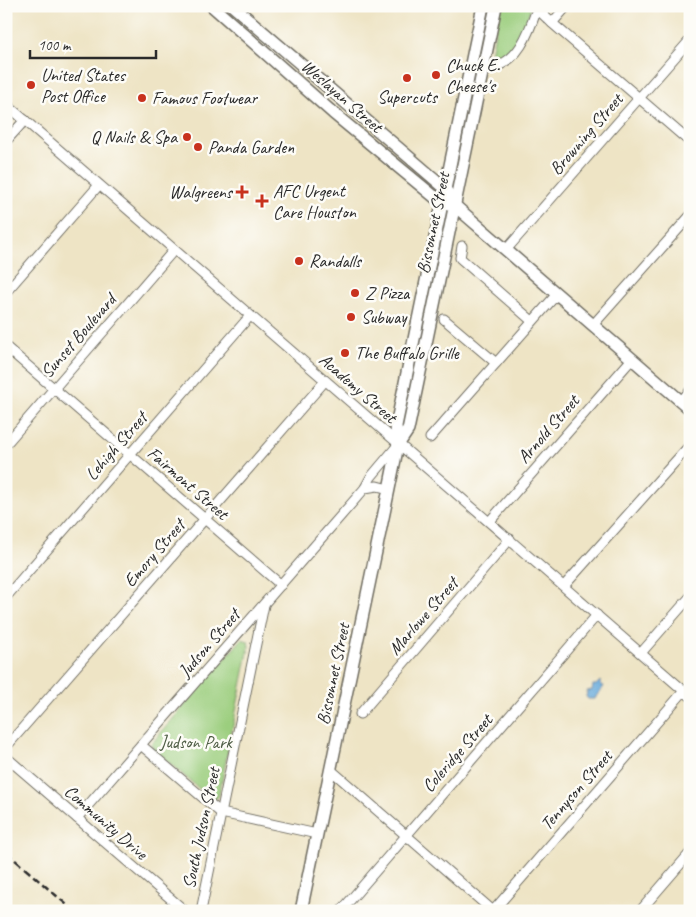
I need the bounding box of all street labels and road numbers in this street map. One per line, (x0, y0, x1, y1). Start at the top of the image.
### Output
street label: Weslayan Street (297, 55, 389, 139)
street label: Browning Street (545, 87, 629, 179)
street label: Bissonnet Street (412, 168, 455, 276)
street label: Sunset Boulevard (36, 287, 122, 382)
street label: Academy Street (315, 348, 403, 429)
street label: Arnold Street (512, 389, 585, 468)
street label: Lehigh Street (80, 405, 154, 485)
street label: Fairmont Street (143, 442, 234, 525)
street label: Emory Street (119, 512, 191, 591)
street label: Marlowe Street (383, 570, 465, 659)
street label: Judson Street (173, 602, 247, 682)
street label: Bissonnet Street (312, 619, 355, 727)
street label: Coleridge Street (417, 708, 498, 796)
street label: Tennyson Street (535, 744, 618, 834)
street label: South Judson Street (177, 764, 225, 890)
street label: Community Drive (60, 780, 153, 865)

